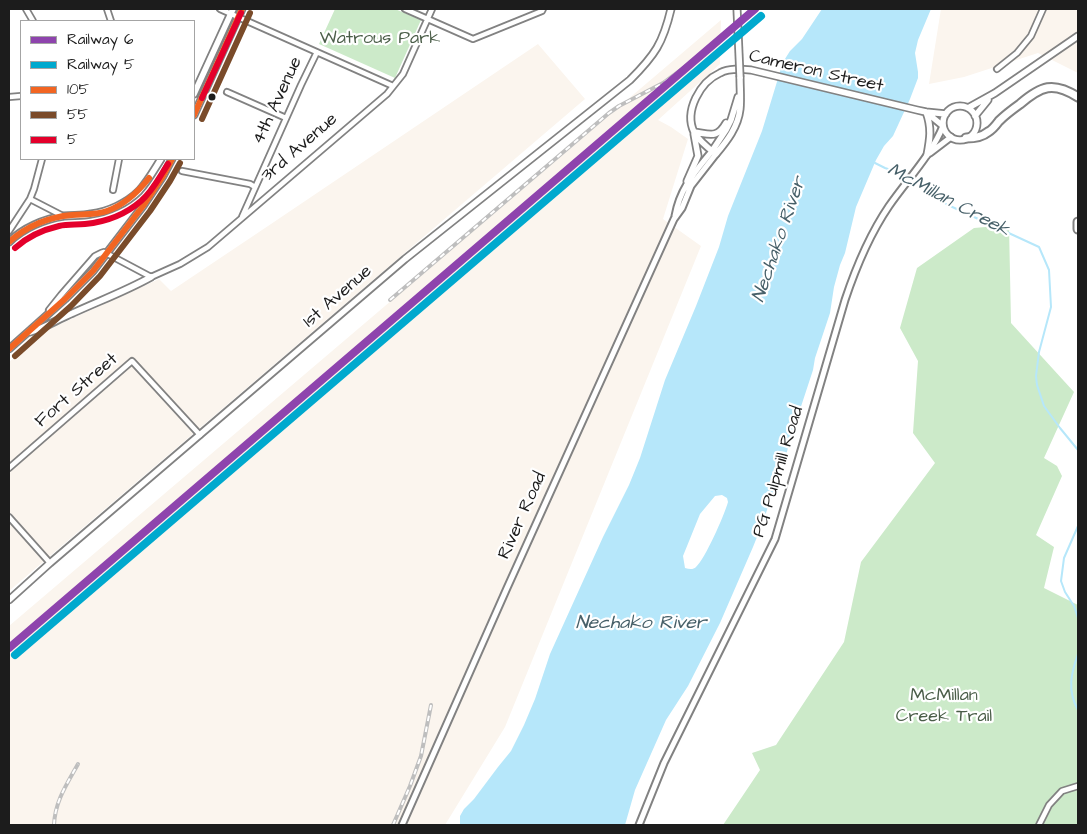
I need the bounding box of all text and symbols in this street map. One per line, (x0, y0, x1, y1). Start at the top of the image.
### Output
legend (20, 20, 195, 160)
park label: Watrous Park (320, 28, 440, 50)
text: Railway 6 (67, 29, 133, 50)
street label: Cameron Street (747, 46, 885, 98)
text: Railway 5 (67, 54, 135, 75)
street label: 4th Avenue (248, 54, 308, 148)
text: 105 (67, 79, 89, 100)
unlabelled marker (207, 92, 217, 102)
text: 55 (67, 104, 88, 125)
street label: 3rd Avenue (257, 109, 343, 187)
text: 5 (67, 129, 78, 150)
water label: McMillan Creek (883, 159, 1013, 243)
water label: Nechako River (748, 175, 812, 305)
street label: 1st Avenue (299, 261, 377, 333)
street label: Fort Street (31, 349, 123, 433)
street label: PG Pulpmill Road (749, 404, 809, 540)
street label: River Road (494, 469, 552, 563)
water label: Nechako River (576, 613, 706, 635)
park label: McMillan Creek Trail (896, 685, 992, 728)

